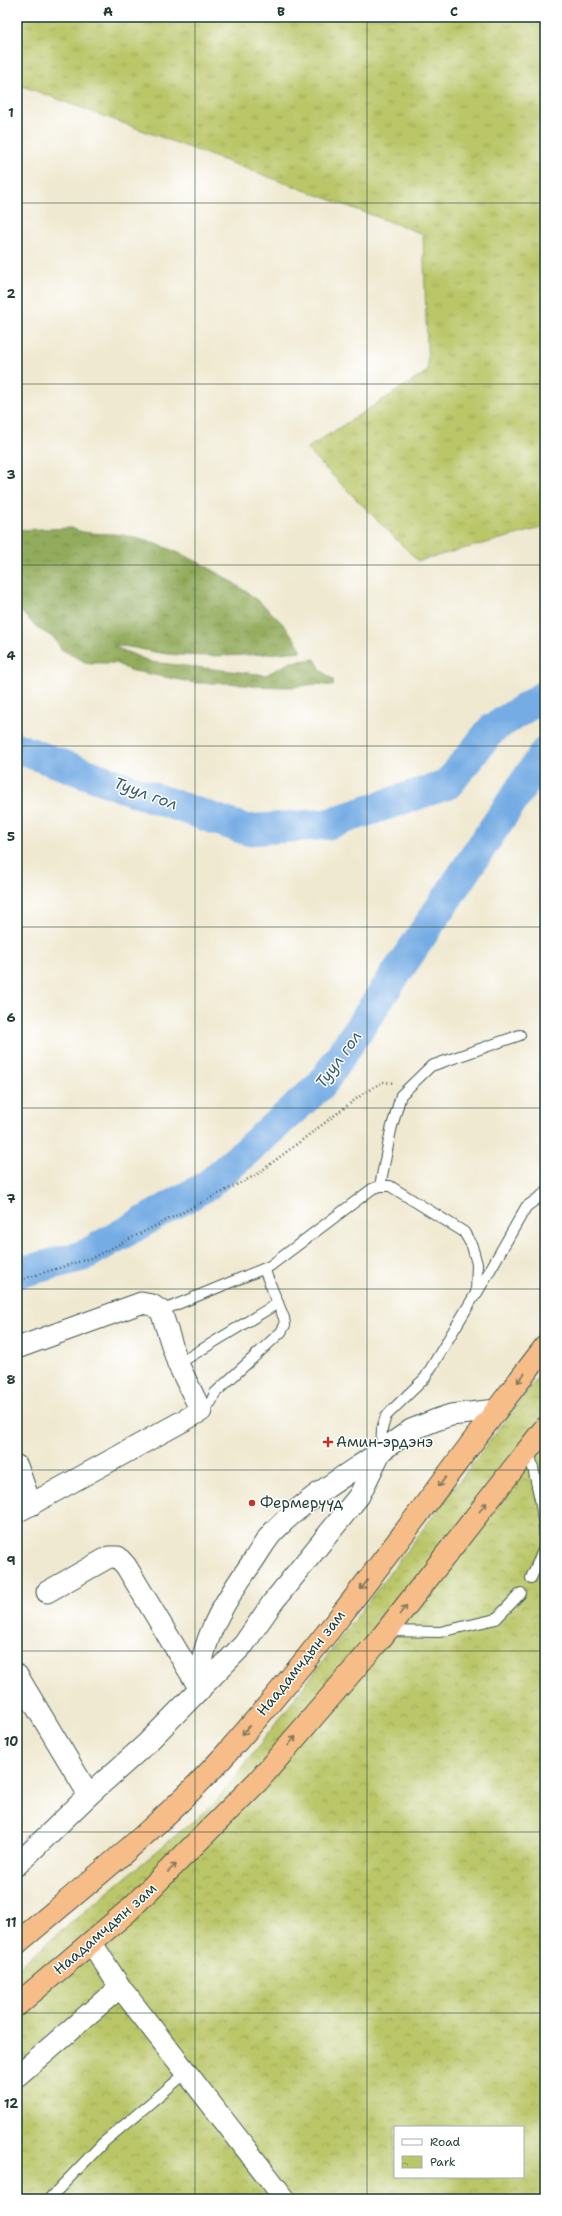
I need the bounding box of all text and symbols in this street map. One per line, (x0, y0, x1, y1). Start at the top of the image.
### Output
text: A (103, 3, 113, 20)
text: B (277, 3, 285, 20)
text: C (450, 3, 458, 20)
text: 1 (8, 104, 14, 121)
text: 2 (6, 285, 16, 302)
text: 3 (6, 466, 16, 483)
text: 4 (6, 647, 16, 664)
water label: Туул гол (111, 772, 181, 815)
text: 5 (7, 828, 15, 845)
text: 6 (6, 1009, 16, 1026)
water label: Туул гол (310, 1026, 366, 1092)
text: 7 (6, 1190, 16, 1207)
text: 8 (6, 1371, 16, 1388)
one-way arrow (517, 1373, 525, 1384)
place label: Амин-эрдэнэ (336, 1432, 433, 1452)
marker: Амин-эрдэнэ (323, 1437, 333, 1447)
one-way arrow (438, 1476, 446, 1487)
place label: Фермерүүд (260, 1493, 343, 1513)
marker: Фермерүүд (247, 1498, 257, 1508)
one-way arrow (479, 1502, 488, 1513)
text: 9 (6, 1552, 16, 1569)
one-way arrow (360, 1580, 368, 1591)
one-way arrow (399, 1604, 407, 1615)
street label: Наадамчдын зам (252, 1606, 350, 1720)
one-way arrow (242, 1724, 251, 1735)
text: 10 (4, 1733, 18, 1750)
one-way arrow (288, 1736, 297, 1746)
one-way arrow (167, 1863, 177, 1873)
street label: Наадамчдын зам (49, 1878, 161, 1979)
text: 11 (5, 1914, 17, 1931)
text: 12 (4, 2095, 18, 2112)
legend (394, 2126, 524, 2178)
text: Road (430, 2134, 461, 2150)
text: Park (430, 2154, 456, 2170)

